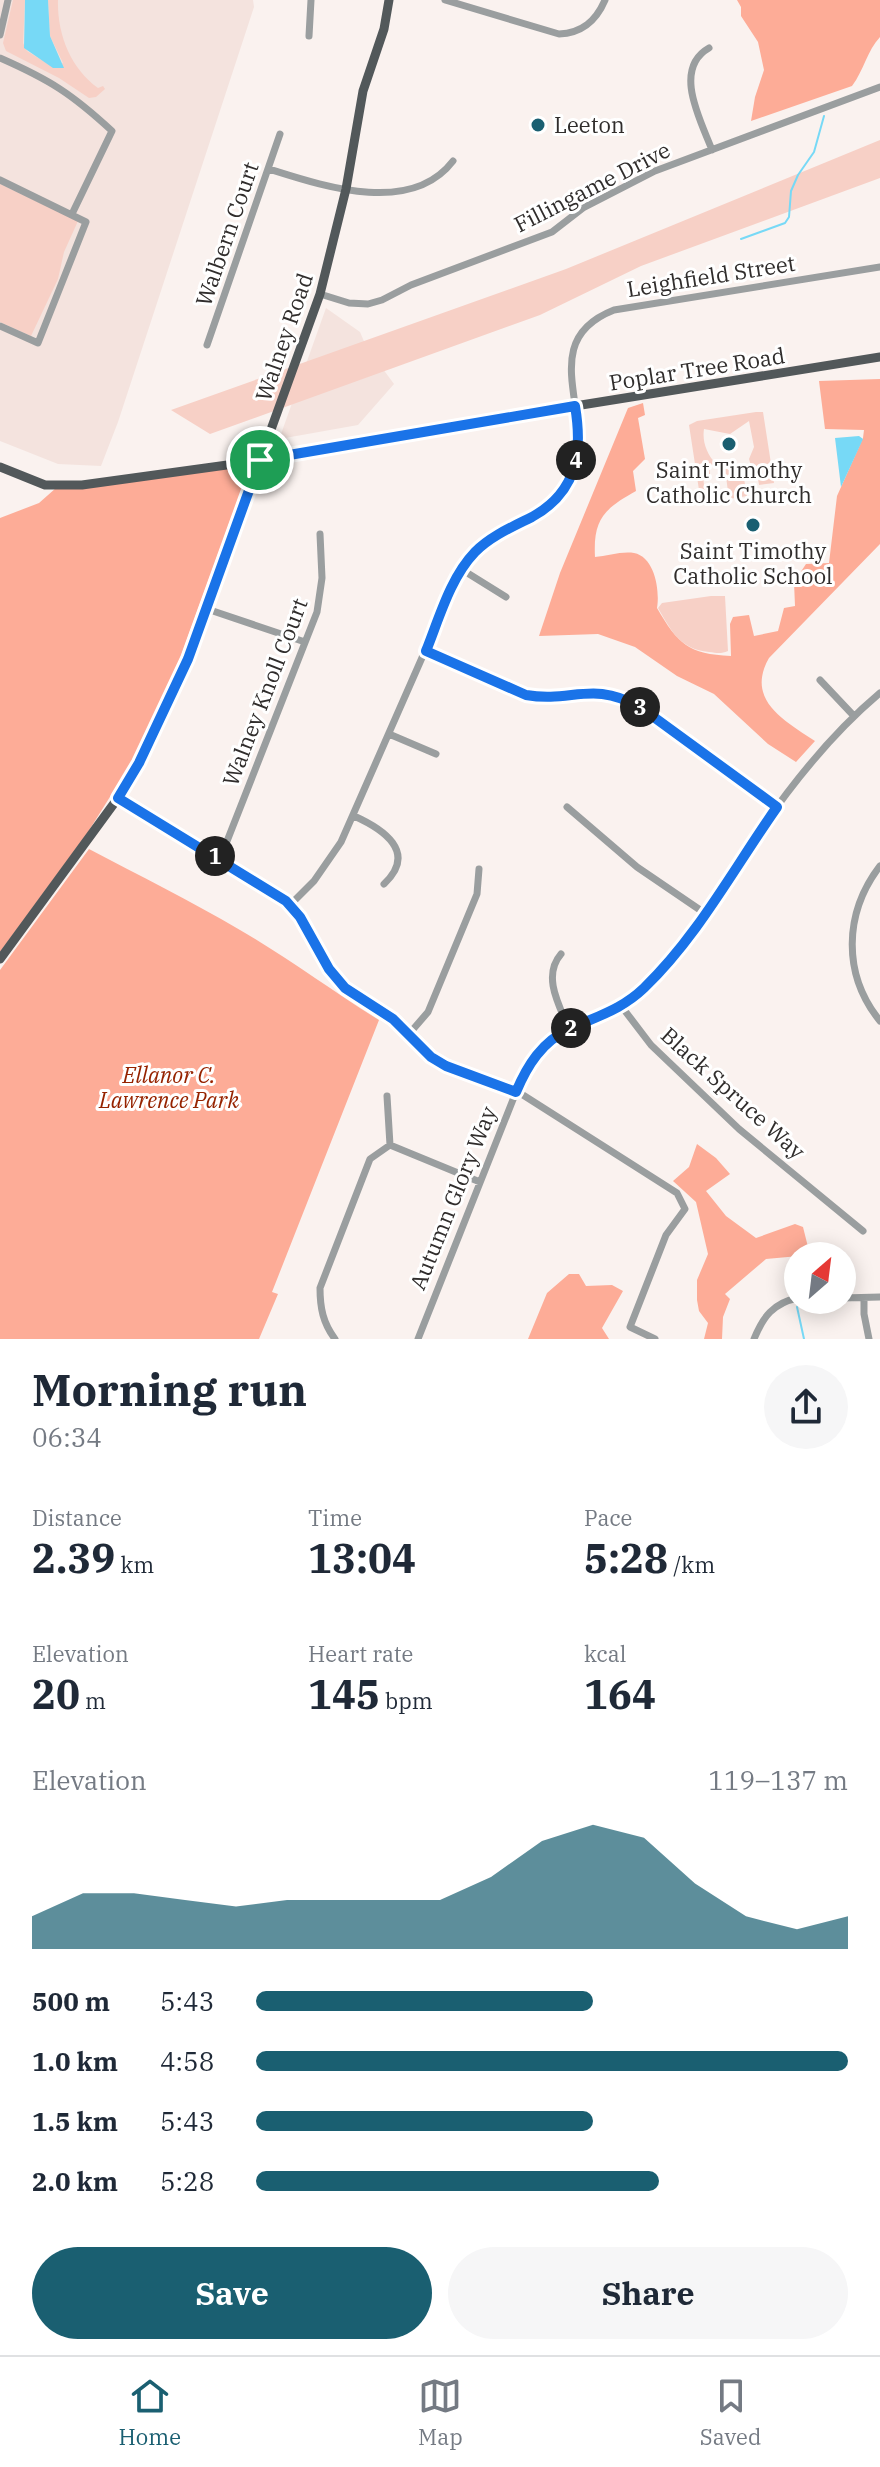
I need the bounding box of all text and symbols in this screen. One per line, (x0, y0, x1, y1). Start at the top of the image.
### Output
place label: Leeton (554, 110, 625, 139)
marker: Leeton (529, 116, 547, 134)
street label: Fillingame Drive (509, 135, 675, 238)
street label: Walbern Court (188, 158, 265, 310)
street label: Leighfield Street (625, 248, 797, 303)
street label: Walney Road (248, 269, 319, 405)
street label: Poplar Tree Road (607, 340, 787, 397)
pin (226, 426, 294, 494)
marker: Saint Timothy Catholic Church (720, 435, 738, 453)
icon: arrive (238, 438, 282, 482)
pin: 4 (556, 440, 596, 480)
text: 4 (569, 445, 583, 474)
place label: Saint Timothy Catholic Church (646, 455, 812, 509)
marker: Saint Timothy Catholic School (744, 516, 762, 534)
place label: Saint Timothy Catholic School (673, 536, 833, 590)
street label: Walney Knoll Court (215, 593, 314, 790)
pin: 3 (620, 687, 660, 727)
text: 3 (633, 692, 647, 721)
pin: 1 (195, 836, 235, 876)
text: 1 (208, 841, 222, 870)
pin: 2 (551, 1008, 591, 1048)
text: 2 (564, 1013, 578, 1042)
street label: Black Spruce Way (655, 1020, 812, 1165)
park label: Ellanor C. Lawrence Park (98, 1060, 239, 1114)
street label: Autumn Glory Way (402, 1102, 503, 1294)
north arrow (784, 1242, 856, 1314)
map controls (784, 1242, 856, 1314)
text: Morning run (32, 1361, 307, 1418)
button: share (764, 1365, 848, 1449)
text: 06:34 (32, 1420, 102, 1454)
text: Distance (32, 1503, 122, 1532)
text: Time (308, 1503, 362, 1532)
text: Pace (584, 1503, 632, 1532)
text: 2.39 (32, 1532, 115, 1584)
text: 13:04 (308, 1532, 416, 1584)
text: 5:28 (584, 1532, 668, 1584)
text: km (115, 1550, 154, 1579)
text: /km (668, 1550, 715, 1579)
text: Elevation (32, 1639, 129, 1668)
text: Heart rate (308, 1639, 413, 1668)
text: kcal (584, 1639, 626, 1668)
text: 20 (32, 1668, 80, 1720)
text: 145 (308, 1668, 380, 1720)
text: 164 (584, 1668, 656, 1720)
text: m (80, 1686, 106, 1715)
text: bpm (380, 1686, 433, 1715)
text: Elevation (32, 1763, 147, 1797)
text: 119–137 m (708, 1763, 848, 1797)
text: 500 m (32, 1984, 110, 2018)
text: 5:43 (160, 1984, 214, 2018)
text: 1.0 km (32, 2044, 118, 2078)
text: 4:58 (160, 2044, 214, 2078)
text: 1.5 km (32, 2104, 118, 2138)
text: 5:43 (160, 2104, 214, 2138)
text: 2.0 km (32, 2164, 118, 2198)
text: 5:28 (160, 2164, 214, 2198)
button: Save (32, 2247, 432, 2339)
button: Share (448, 2247, 848, 2339)
tab: Home (119, 2374, 181, 2451)
tab: Map (418, 2374, 463, 2451)
tab: Saved (700, 2374, 761, 2451)

